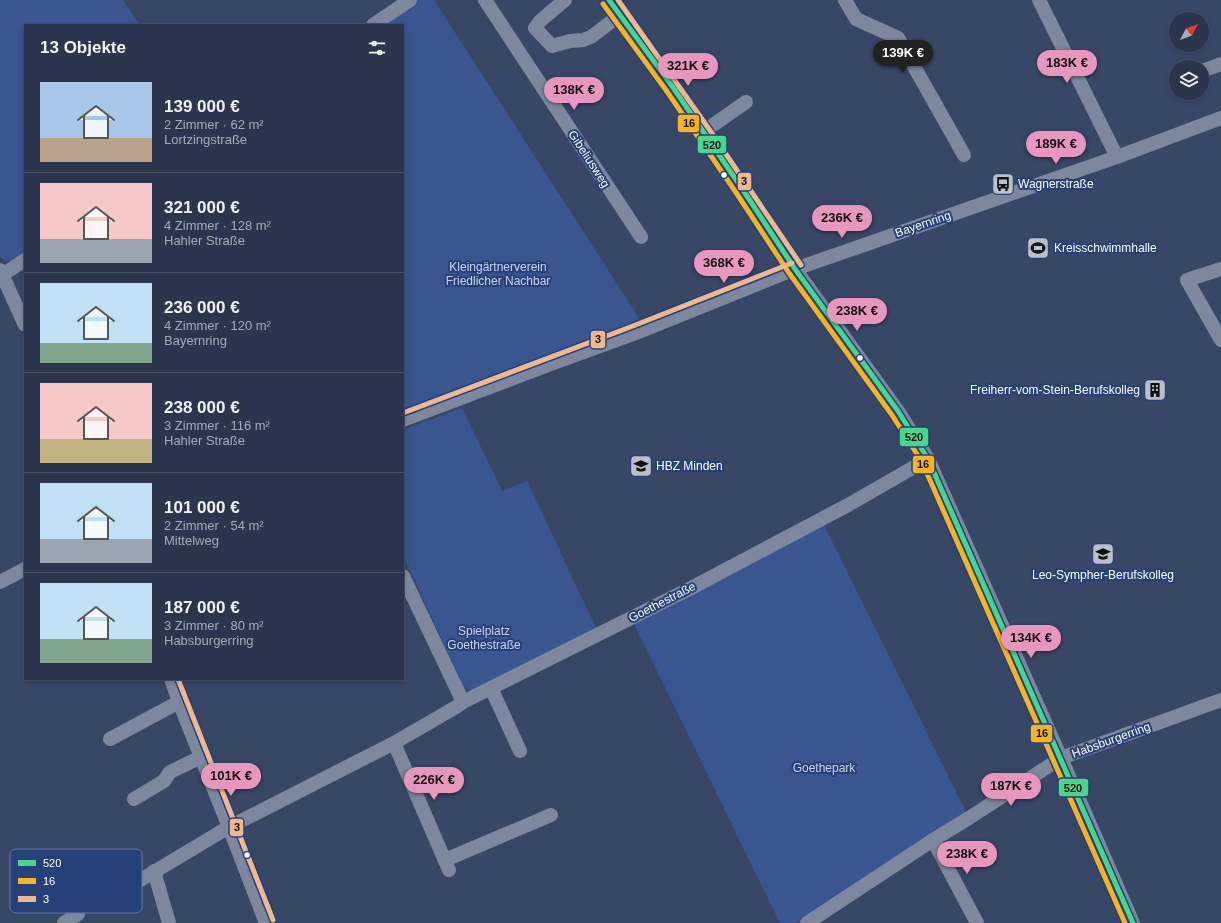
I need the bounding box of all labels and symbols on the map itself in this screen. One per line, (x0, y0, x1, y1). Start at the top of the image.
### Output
north arrow (1169, 12, 1209, 52)
pin: 139K € (870, 40, 936, 74)
pin: 183K € (1034, 50, 1100, 84)
pin: 321K € (655, 53, 721, 87)
pin: 138K € (541, 77, 607, 111)
line badge: 16 (677, 114, 700, 133)
text: 16 (683, 117, 695, 129)
street label: Gibeliusweg (565, 128, 613, 190)
pin: 189K € (1023, 131, 1089, 165)
line badge: 520 (697, 135, 727, 154)
text: 520 (703, 139, 721, 151)
unlabelled marker (719, 170, 729, 180)
bus stop icon: Wagnerstraße (990, 171, 1016, 197)
line badge: 3 (737, 172, 752, 191)
text: 3 (741, 175, 747, 187)
place label: Wagnerstraße (1018, 177, 1094, 191)
pin: 236K € (809, 205, 875, 239)
street label: Bayernring (893, 208, 953, 240)
sports icon: Kreisschwimmhalle (1025, 235, 1051, 261)
place label: Kreisschwimmhalle (1054, 241, 1157, 255)
pin: 368K € (691, 250, 757, 284)
park label: Kleingärtnerverein Friedlicher Nachbar (446, 260, 550, 288)
pin: 238K € (824, 298, 890, 332)
line badge: 3 (590, 330, 606, 349)
text: 3 (595, 333, 601, 345)
unlabelled marker (855, 353, 865, 363)
building icon: Freiherr-vom-Stein-Berufskolleg (1142, 377, 1168, 403)
place label: Freiherr-vom-Stein-Berufskolleg (970, 383, 1140, 397)
line badge: 520 (899, 427, 929, 447)
text: 520 (905, 431, 923, 443)
school or university icon: HBZ Minden (628, 453, 654, 479)
line badge: 16 (912, 455, 935, 474)
text: 16 (917, 458, 929, 470)
place label: HBZ Minden (656, 459, 723, 473)
school or university icon: Leo-Sympher-Berufskolleg (1090, 541, 1116, 567)
place label: Leo-Sympher-Berufskolleg (1032, 568, 1174, 582)
street label: Goethestraße (626, 579, 698, 625)
park label: Spielplatz Goethestraße (447, 624, 521, 652)
pin: 134K € (998, 625, 1064, 659)
street label: Habsburgerring (1070, 719, 1152, 761)
line badge: 16 (1030, 724, 1053, 743)
text: 16 (1036, 727, 1048, 739)
park label: Goethepark (793, 761, 856, 775)
pin: 101K € (198, 763, 264, 797)
pin: 226K € (401, 767, 467, 801)
pin: 187K € (978, 773, 1044, 807)
line badge: 520 (1058, 778, 1089, 797)
text: 520 (1064, 782, 1082, 794)
line badge: 3 (229, 818, 244, 837)
text: 3 (234, 821, 240, 833)
pin: 238K € (934, 841, 1000, 875)
legend (10, 849, 142, 913)
unlabelled marker (242, 850, 252, 860)
text: 520 (43, 857, 61, 869)
text: 16 (43, 875, 55, 887)
text: 3 (43, 893, 49, 905)

